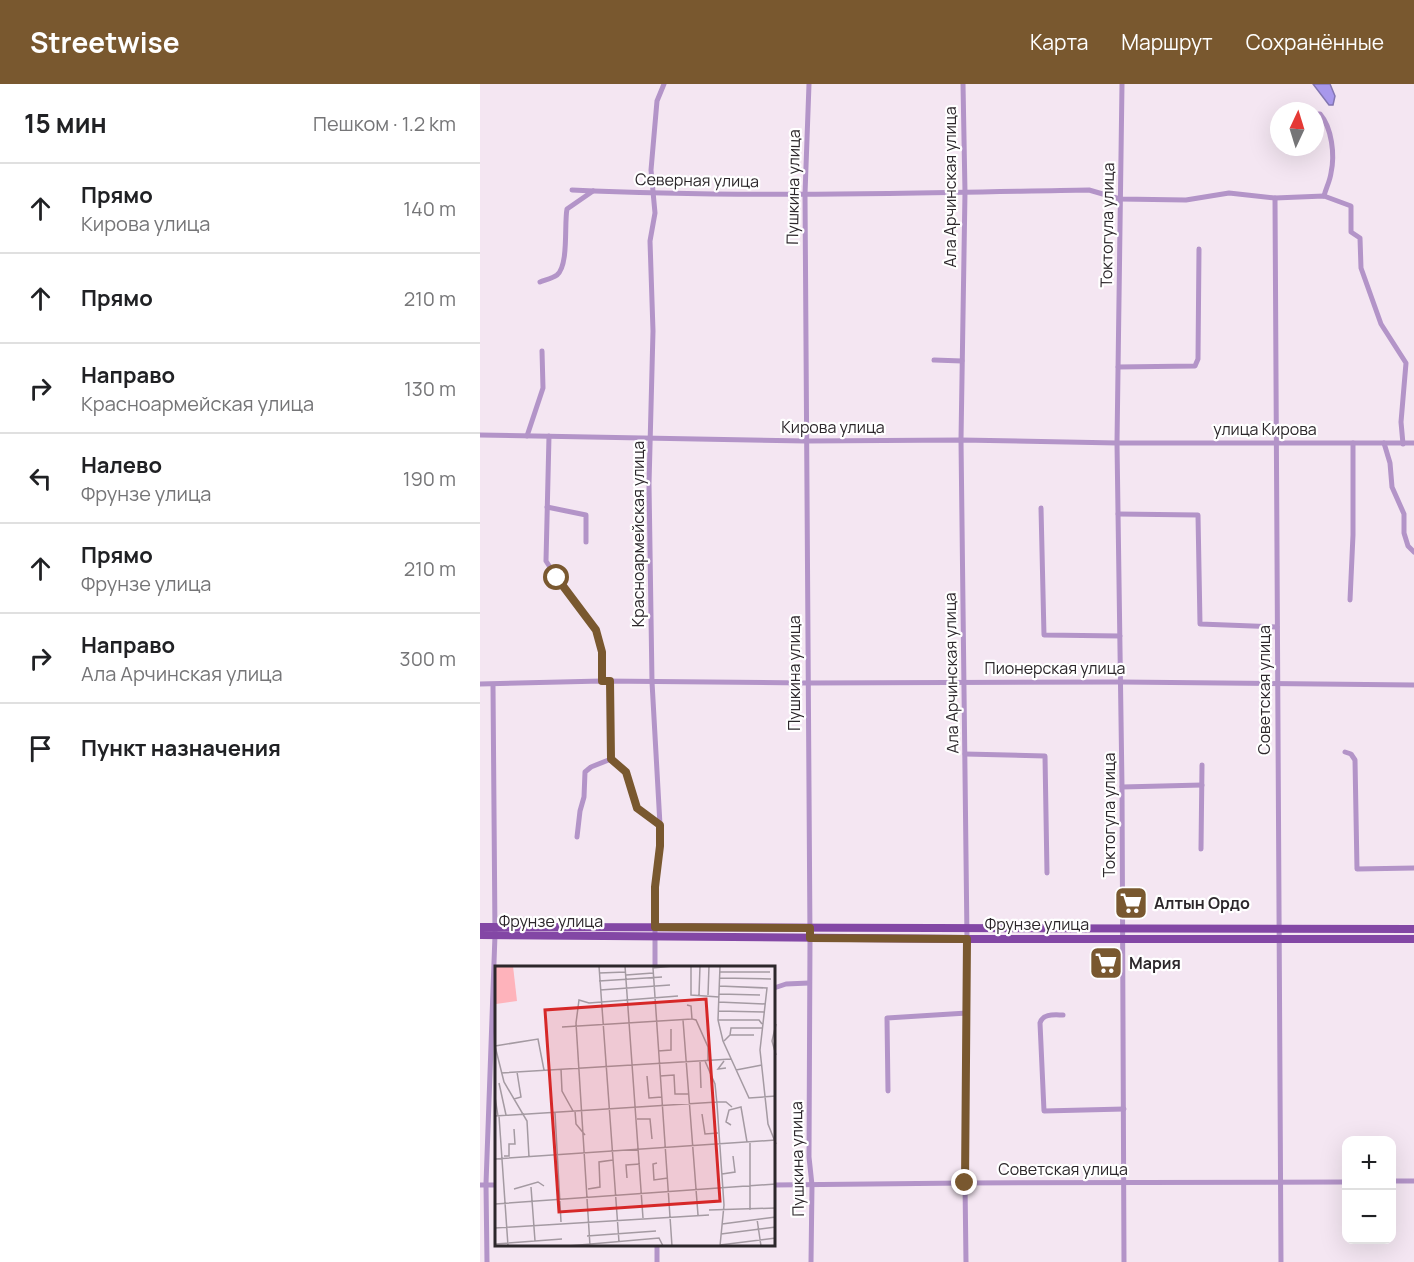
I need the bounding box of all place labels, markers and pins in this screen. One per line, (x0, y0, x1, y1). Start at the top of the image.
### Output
supermarket icon: Алтын Ордо (1113, 885, 1149, 921)
place label: Алтын Ордо (1154, 892, 1250, 914)
supermarket icon: Мария (1088, 945, 1124, 981)
place label: Мария (1129, 952, 1181, 974)

